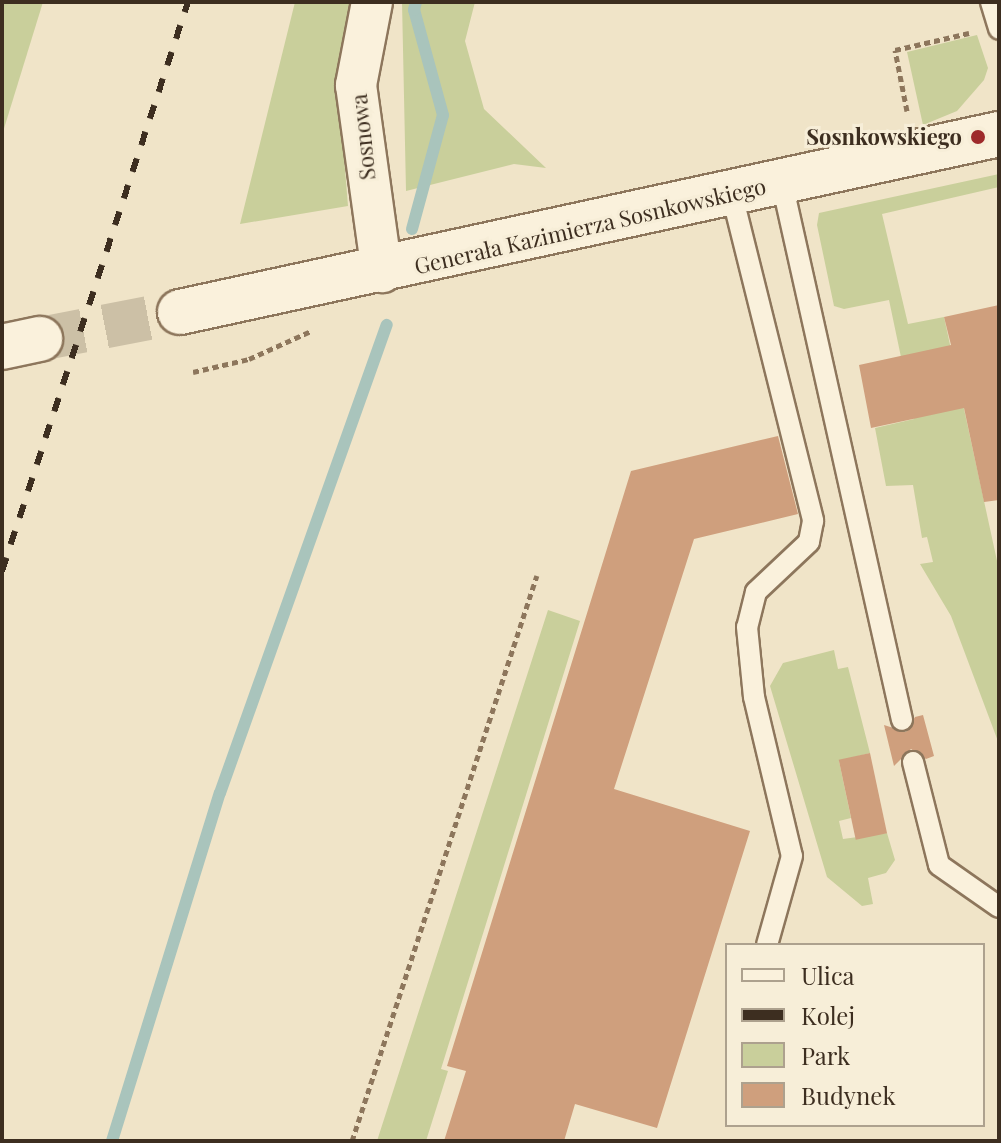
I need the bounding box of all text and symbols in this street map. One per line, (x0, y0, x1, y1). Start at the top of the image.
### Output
street label: Sosnowa (345, 93, 381, 181)
place label: Sosnkowskiego (806, 124, 962, 150)
marker: Sosnkowskiego (969, 128, 987, 146)
street label: Generała Kazimierza Sosnkowskiego (411, 173, 769, 279)
legend (725, 943, 985, 1127)
text: Ulica (801, 959, 855, 991)
text: Kolej (801, 999, 855, 1031)
text: Park (801, 1039, 850, 1071)
text: Budynek (801, 1079, 896, 1111)

